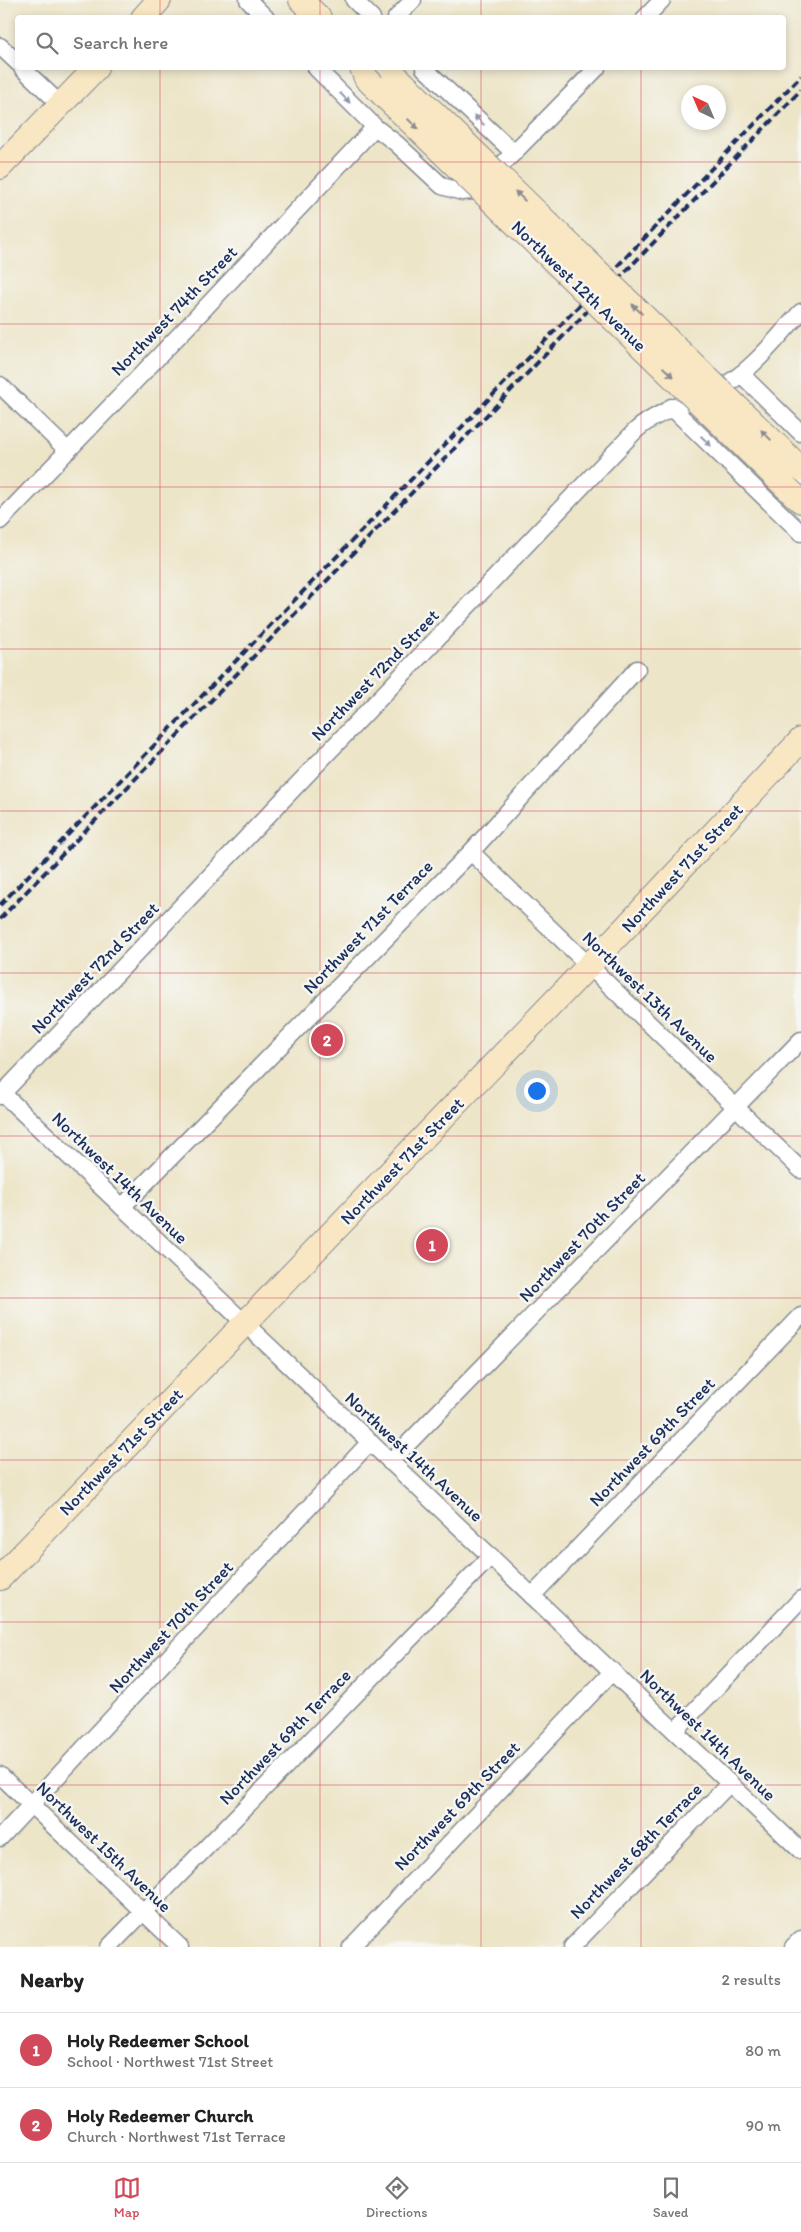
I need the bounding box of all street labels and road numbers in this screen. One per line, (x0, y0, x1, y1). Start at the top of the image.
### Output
street label: Northwest 12th Avenue (507, 216, 651, 356)
street label: Northwest 74th Street (106, 241, 242, 381)
street label: Northwest 72nd Street (306, 604, 444, 745)
street label: Northwest 71st Street (617, 799, 748, 937)
street label: Northwest 71st Terrace (298, 856, 438, 998)
street label: Northwest 72nd Street (26, 897, 164, 1038)
street label: Northwest 13th Avenue (578, 927, 722, 1067)
street label: Northwest 71st Street (336, 1093, 469, 1229)
street label: Northwest 14th Avenue (47, 1107, 193, 1249)
street label: Northwest 70th Street (514, 1167, 650, 1307)
street label: Northwest 69th Street (585, 1373, 720, 1511)
street label: Northwest 71st Street (55, 1384, 188, 1520)
street label: Northwest 14th Avenue (340, 1387, 488, 1527)
street label: Northwest 70th Street (104, 1556, 238, 1698)
street label: Northwest 14th Avenue (635, 1664, 781, 1806)
street label: Northwest 69th Terrace (214, 1665, 356, 1809)
street label: Northwest 69th Street (390, 1737, 525, 1875)
street label: Northwest 15th Avenue (32, 1777, 176, 1917)
street label: Northwest 68th Terrace (565, 1778, 707, 1924)

